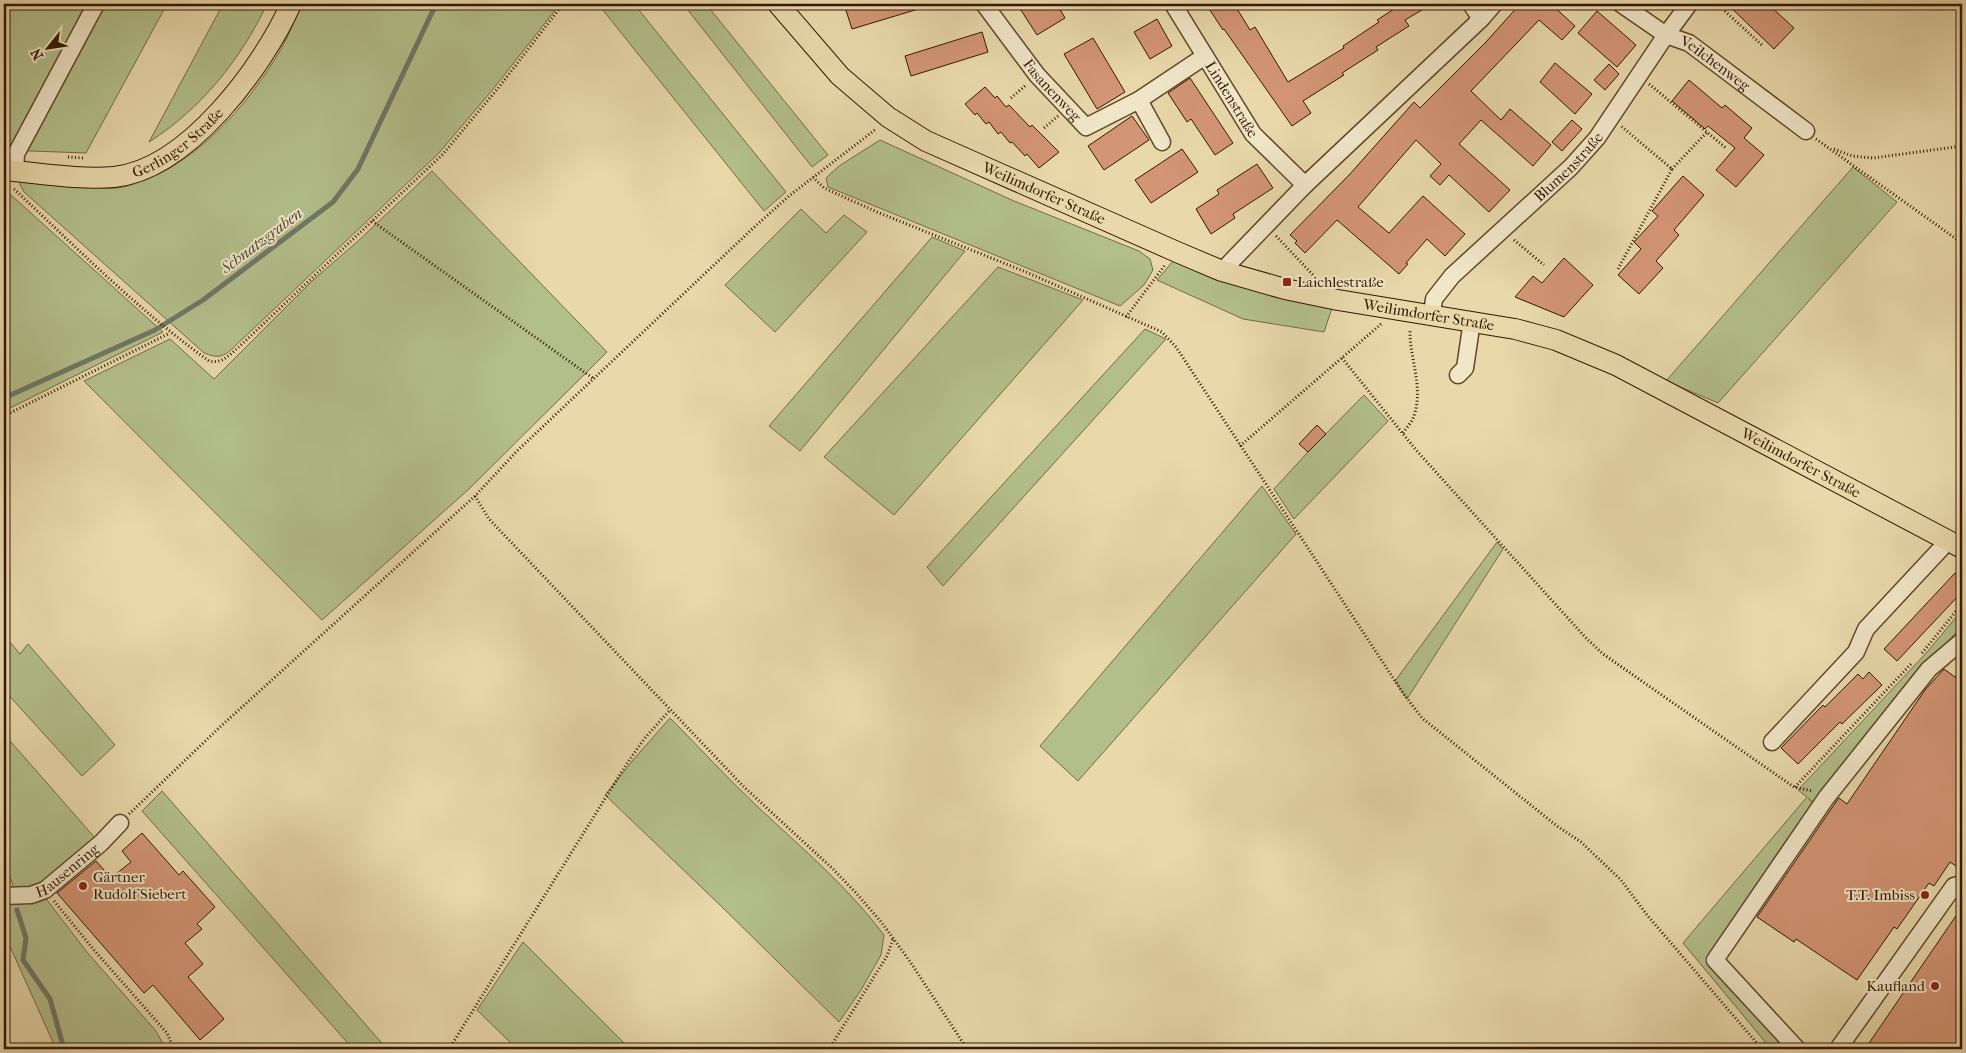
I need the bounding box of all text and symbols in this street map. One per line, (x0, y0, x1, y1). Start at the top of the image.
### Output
north arrow (22, 22, 72, 72)
street label: Veilchenweg (1678, 32, 1754, 95)
text: N (27, 45, 47, 63)
street label: Fasanenweg (1019, 55, 1086, 126)
street label: Lindenstraße (1201, 58, 1262, 141)
street label: Gerlinger Straße (130, 104, 227, 182)
street label: Blumenstraße (1530, 129, 1607, 205)
street label: Weilimdorfer Straße (979, 158, 1109, 228)
water label: Schnatzgraben (216, 204, 306, 278)
place label: Laichlestraße (1297, 273, 1384, 291)
marker: Laichlestraße (1281, 276, 1293, 288)
street label: Weilimdorfer Straße (1361, 295, 1496, 335)
street label: Weilimdorfer Straße (1737, 423, 1864, 502)
street label: Hausenring (33, 839, 103, 902)
place label: Gärtner Rudolf Siebert (93, 868, 187, 903)
marker: Gärtner Rudolf Siebert (77, 880, 89, 892)
place label: T.T. Imbiss (1846, 886, 1915, 904)
marker: T.T. Imbiss (1919, 889, 1931, 901)
place label: Kaufland (1866, 977, 1926, 995)
marker: Kaufland (1929, 980, 1941, 992)

